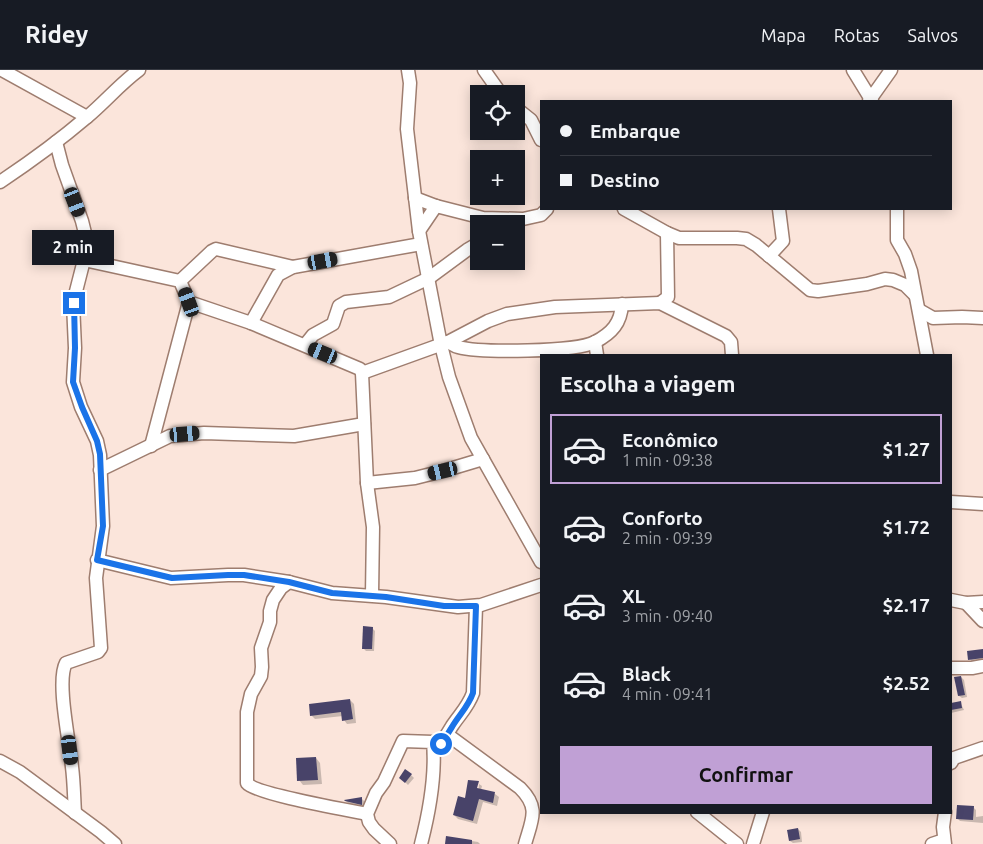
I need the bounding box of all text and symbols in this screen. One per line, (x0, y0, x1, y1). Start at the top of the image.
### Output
text: Ridey (25, 21, 88, 48)
text: Mapa (761, 25, 806, 45)
text: Rotas (834, 25, 880, 45)
text: Salvos (908, 25, 958, 45)
map controls (470, 85, 525, 270)
button: locate (470, 85, 525, 140)
text: Embarque (590, 120, 680, 142)
button: + (470, 150, 525, 205)
text: Destino (590, 169, 660, 191)
car (62, 185, 87, 219)
button: − (470, 215, 525, 270)
callout: 2 min (33, 230, 115, 266)
text: 2 min (53, 238, 93, 256)
car (306, 251, 339, 271)
car (176, 285, 201, 319)
route end (63, 292, 85, 314)
car (306, 340, 339, 366)
text: Escolha a viagem (560, 371, 735, 396)
car (169, 425, 200, 443)
icon: car (562, 427, 607, 472)
text: Econômico (622, 429, 718, 451)
text: $1.27 (882, 438, 930, 460)
text: 1 min · 09:38 (622, 451, 713, 469)
car (426, 460, 459, 482)
icon: car (562, 505, 607, 550)
text: Conforto (622, 507, 703, 529)
text: $1.72 (882, 516, 930, 538)
text: 2 min · 09:39 (622, 529, 713, 547)
icon: car (562, 583, 607, 628)
text: XL (622, 585, 645, 607)
text: $2.17 (882, 594, 930, 616)
text: 3 min · 09:40 (622, 607, 713, 625)
icon: car (562, 661, 607, 706)
text: Black (622, 663, 671, 685)
text: $2.52 (882, 672, 930, 694)
text: 4 min · 09:41 (622, 685, 713, 703)
route start (430, 733, 452, 755)
car (60, 734, 79, 766)
button: Confirmar (560, 746, 932, 804)

